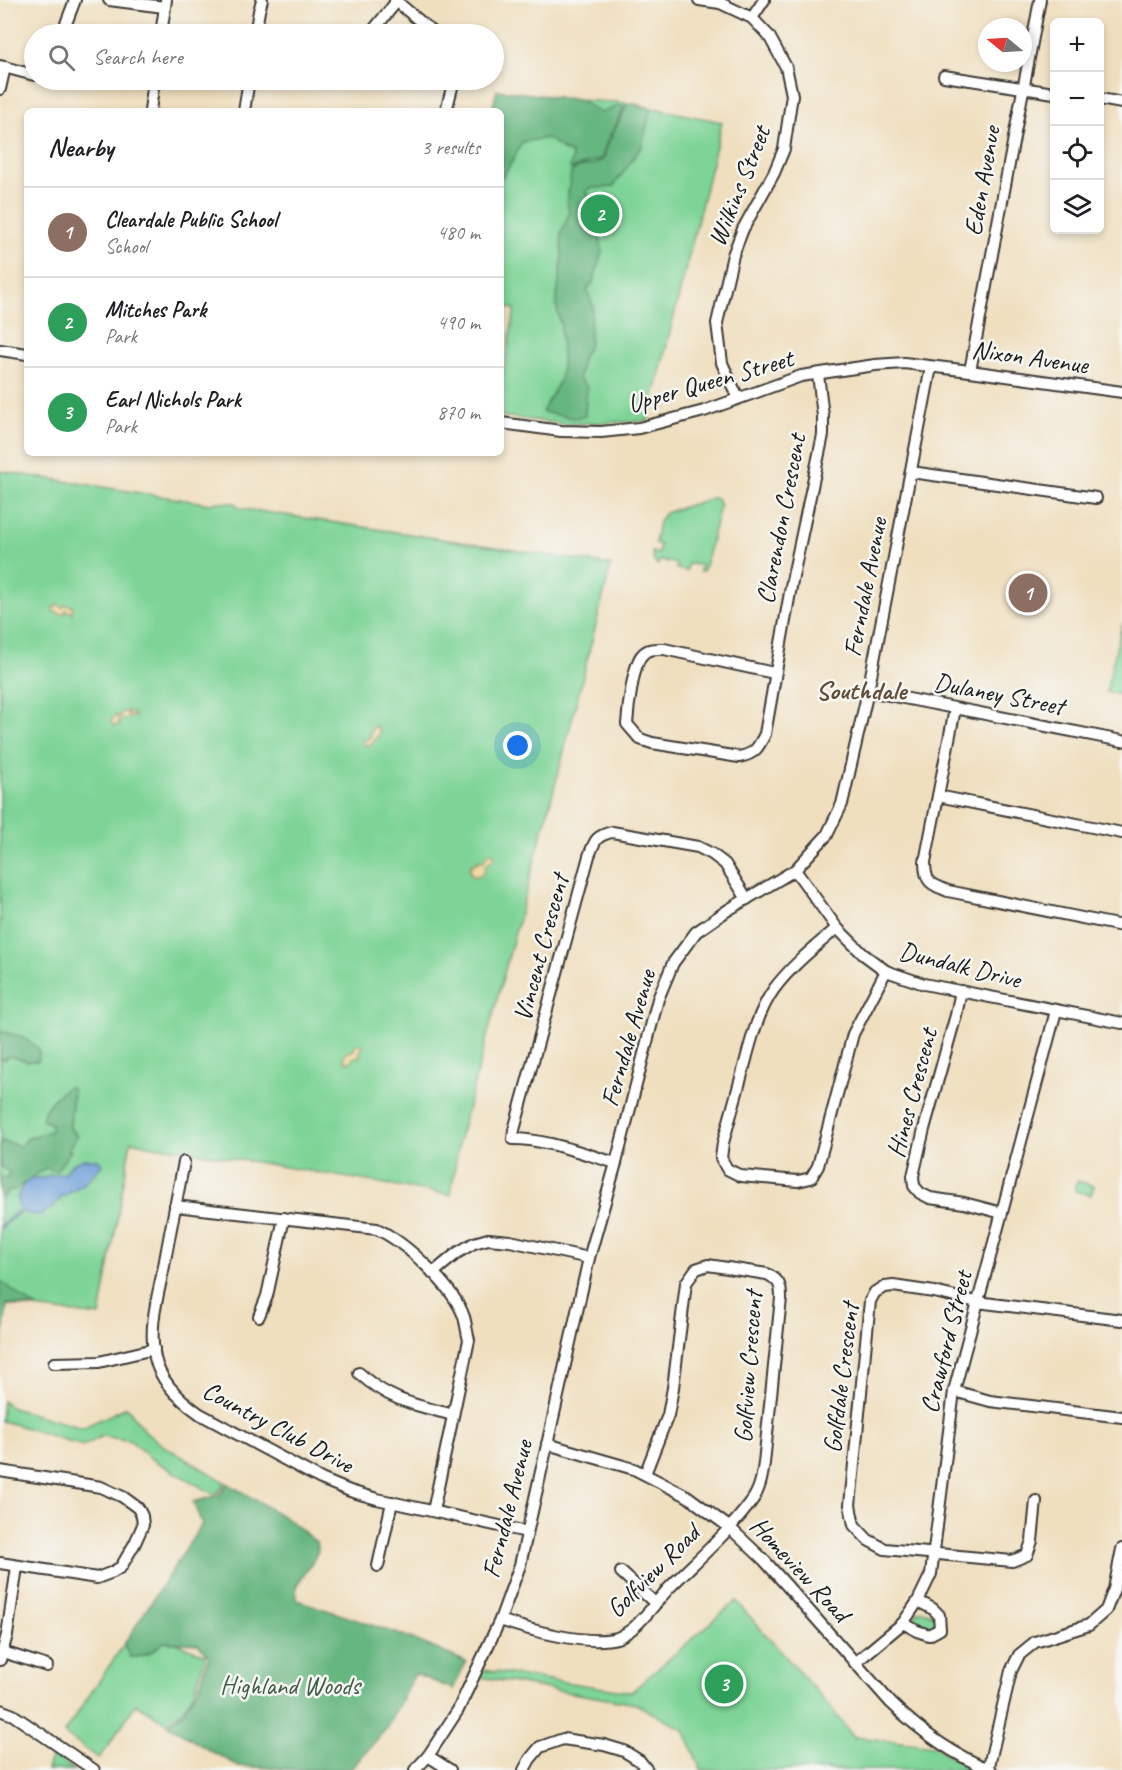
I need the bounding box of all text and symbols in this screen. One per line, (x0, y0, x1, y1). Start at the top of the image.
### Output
north arrow (978, 18, 1032, 72)
map controls (1050, 18, 1104, 234)
button: + (1050, 18, 1104, 72)
search box (24, 24, 504, 90)
icon: search (45, 41, 78, 74)
text: Search here (93, 43, 183, 71)
button: − (1050, 72, 1104, 126)
street label: Wilkins Street (700, 119, 779, 251)
street label: Eden Avenue (956, 121, 1008, 238)
button: locate (1050, 126, 1104, 180)
text: Nearby (48, 131, 113, 164)
text: 3 results (421, 135, 480, 160)
button: layers (1050, 180, 1104, 234)
pin: 2 (580, 192, 620, 236)
text: Cleardale Public School (105, 206, 277, 234)
text: 1 (63, 220, 72, 245)
text: 480 m (437, 220, 480, 245)
text: School (105, 234, 148, 259)
text: Mitches Park (105, 296, 206, 324)
text: 2 (63, 310, 72, 335)
text: 490 m (437, 310, 480, 335)
text: Park (105, 324, 137, 349)
street label: Nixon Avenue (970, 333, 1092, 382)
street label: Upper Queen Street (624, 341, 799, 420)
text: Earl Nichols Park (105, 386, 241, 414)
text: 3 (63, 400, 72, 425)
text: 870 m (437, 400, 480, 425)
text: Park (105, 414, 137, 439)
street label: Clarendon Crescent (748, 429, 814, 607)
street label: Ferndale Avenue (835, 513, 895, 659)
pin: 1 (1008, 570, 1048, 616)
street label: Dulaney Street (931, 665, 1070, 723)
district label: Southdale (816, 673, 909, 707)
your location (503, 731, 532, 760)
street label: Vincent Crescent (506, 868, 577, 1025)
street label: Dundalk Drive (896, 934, 1026, 997)
street label: Ferndale Avenue (593, 964, 664, 1110)
street label: Hines Crescent (879, 1023, 946, 1161)
street label: Crawford Street (912, 1265, 980, 1416)
street label: Golfview Crescent (726, 1286, 770, 1444)
street label: Golfdale Crescent (815, 1298, 867, 1455)
street label: Country Club Drive (197, 1373, 360, 1481)
street label: Ferndale Avenue (474, 1435, 540, 1581)
street label: Homeview Road (743, 1509, 860, 1631)
street label: Golfview Road (599, 1515, 709, 1625)
pin: 3 (704, 1662, 744, 1706)
park label: Highland Woods (220, 1669, 362, 1702)

